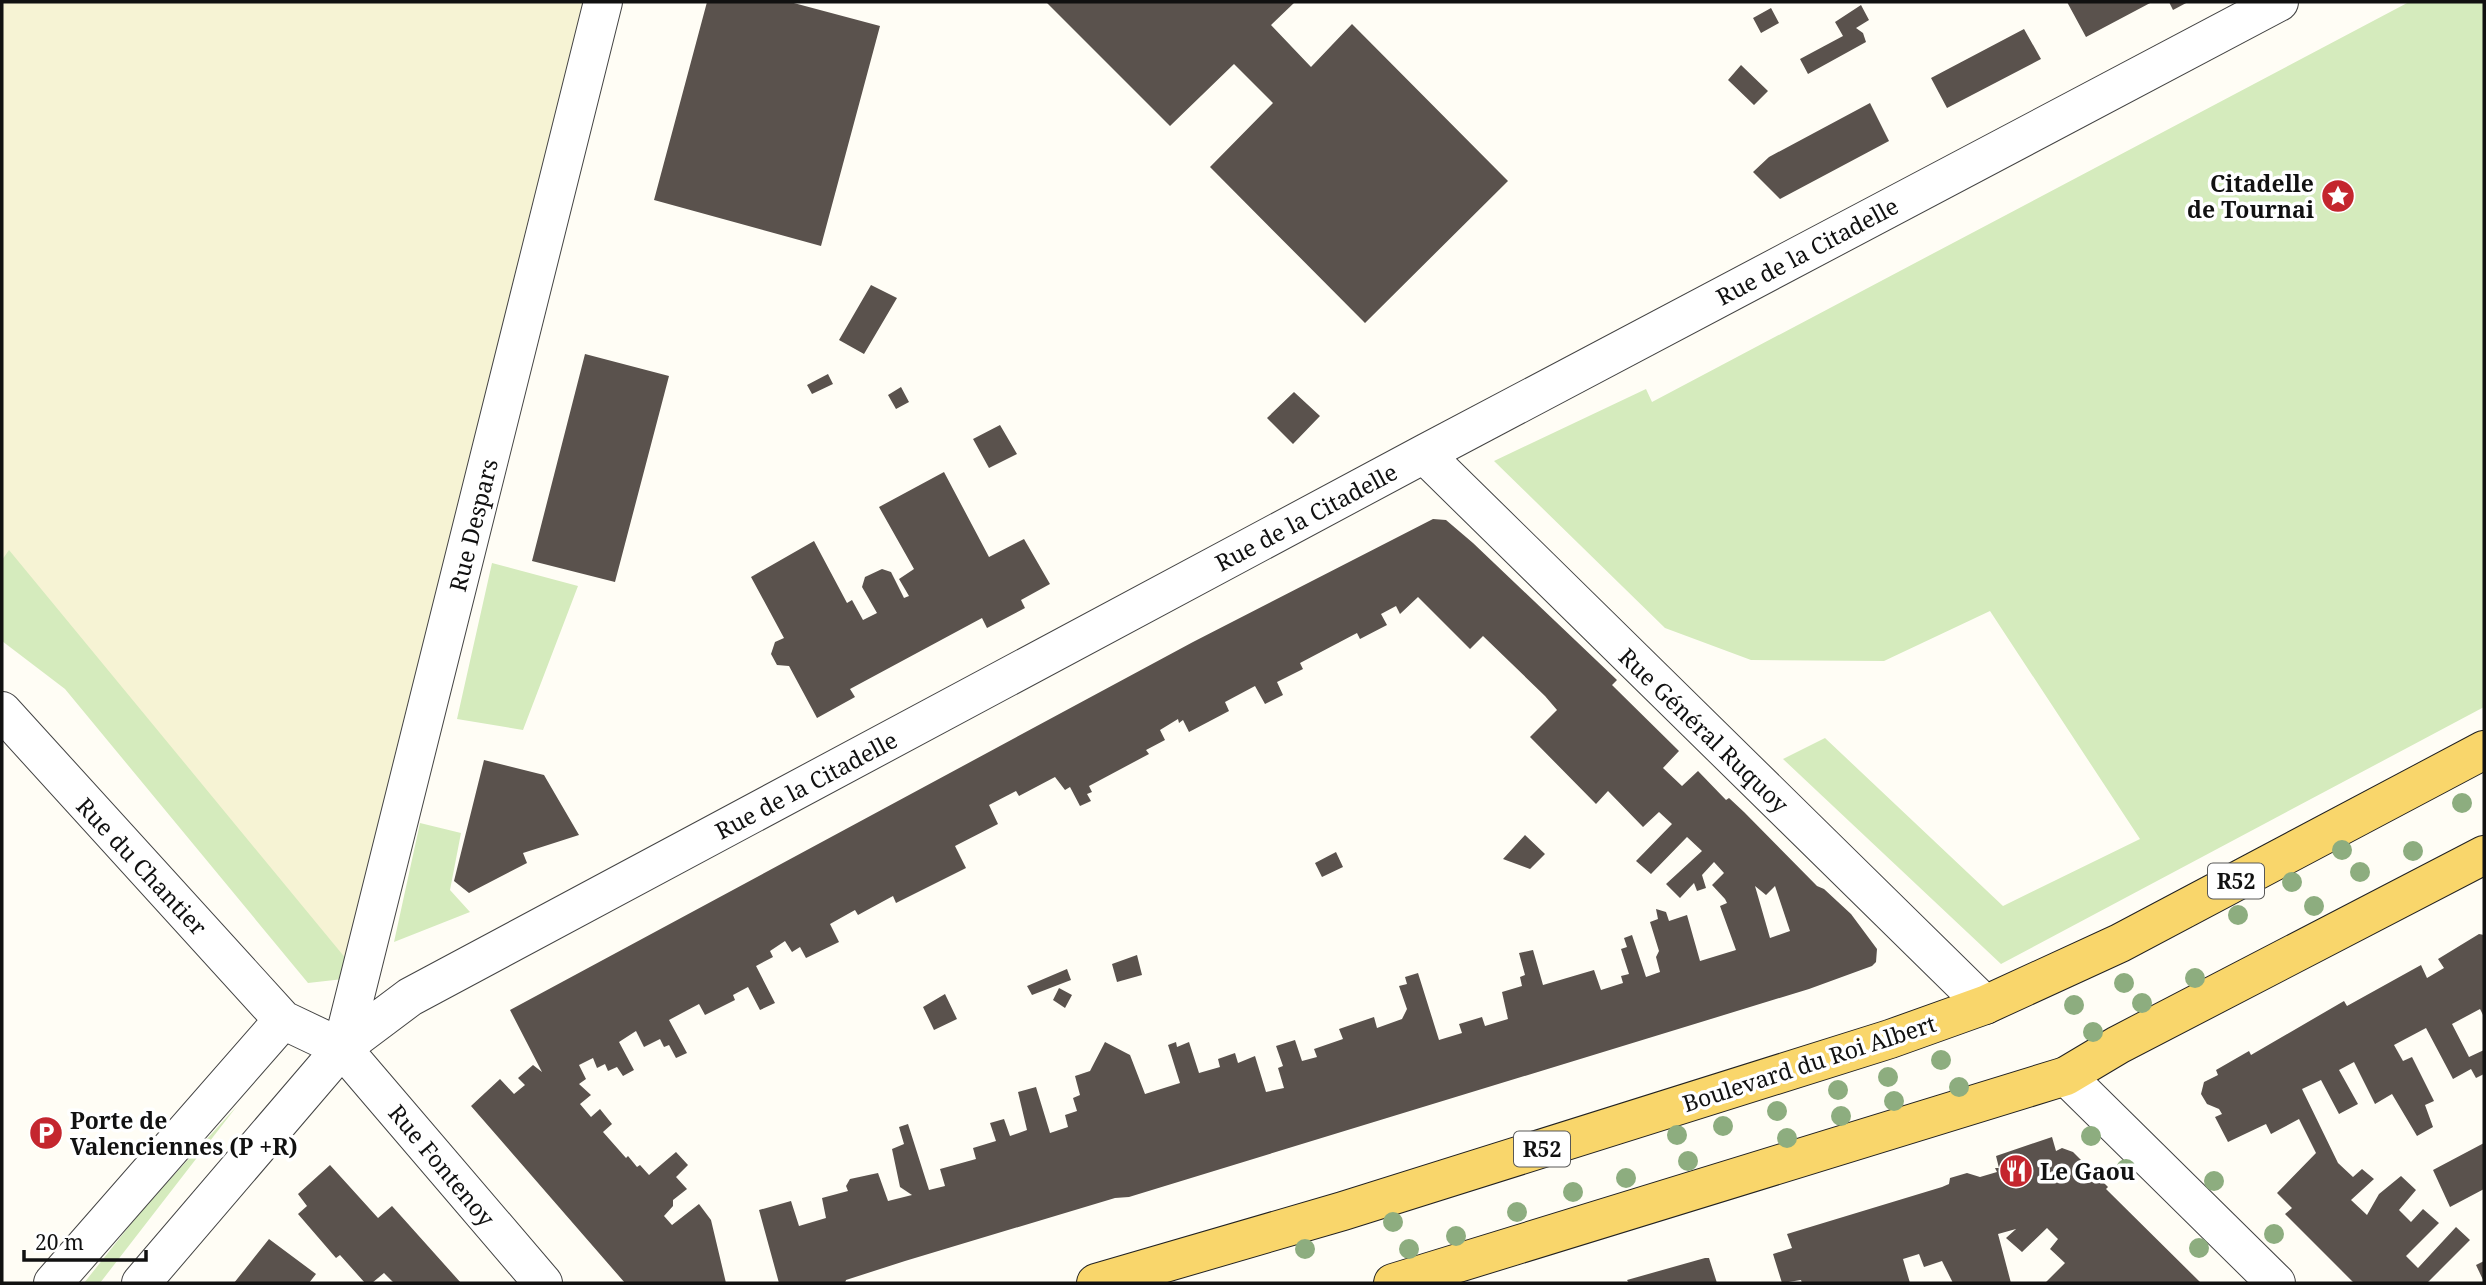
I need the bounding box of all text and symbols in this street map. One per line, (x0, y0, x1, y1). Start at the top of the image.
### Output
place label: Citadelle de Tournai (2187, 167, 2314, 225)
place icon: Citadelle de Tournai (2319, 177, 2357, 215)
street label: Rue de la Citadelle (1710, 189, 1904, 313)
street label: Rue Despars (441, 455, 505, 595)
street label: Rue de la Citadelle (1209, 455, 1403, 579)
street label: Rue Général Ruquoy (1612, 641, 1796, 819)
street label: Rue de la Citadelle (709, 723, 903, 847)
street label: Rue du Chantier (70, 790, 214, 942)
road number: R52 (2208, 864, 2264, 898)
street label: Boulevard du Roi Albert (1678, 1007, 1940, 1119)
street label: Rue Fontenoy (382, 1097, 502, 1233)
place label: Porte de Valenciennes (P +R) (70, 1104, 298, 1162)
parking icon: Porte de Valenciennes (P +R) (27, 1114, 65, 1152)
road number: R52 (1514, 1132, 1570, 1166)
restaurant icon: Le Gaou (1997, 1152, 2035, 1190)
place label: Le Gaou (2040, 1155, 2135, 1187)
scale bar (24, 1218, 147, 1262)
text: 20 m (35, 1228, 84, 1256)

